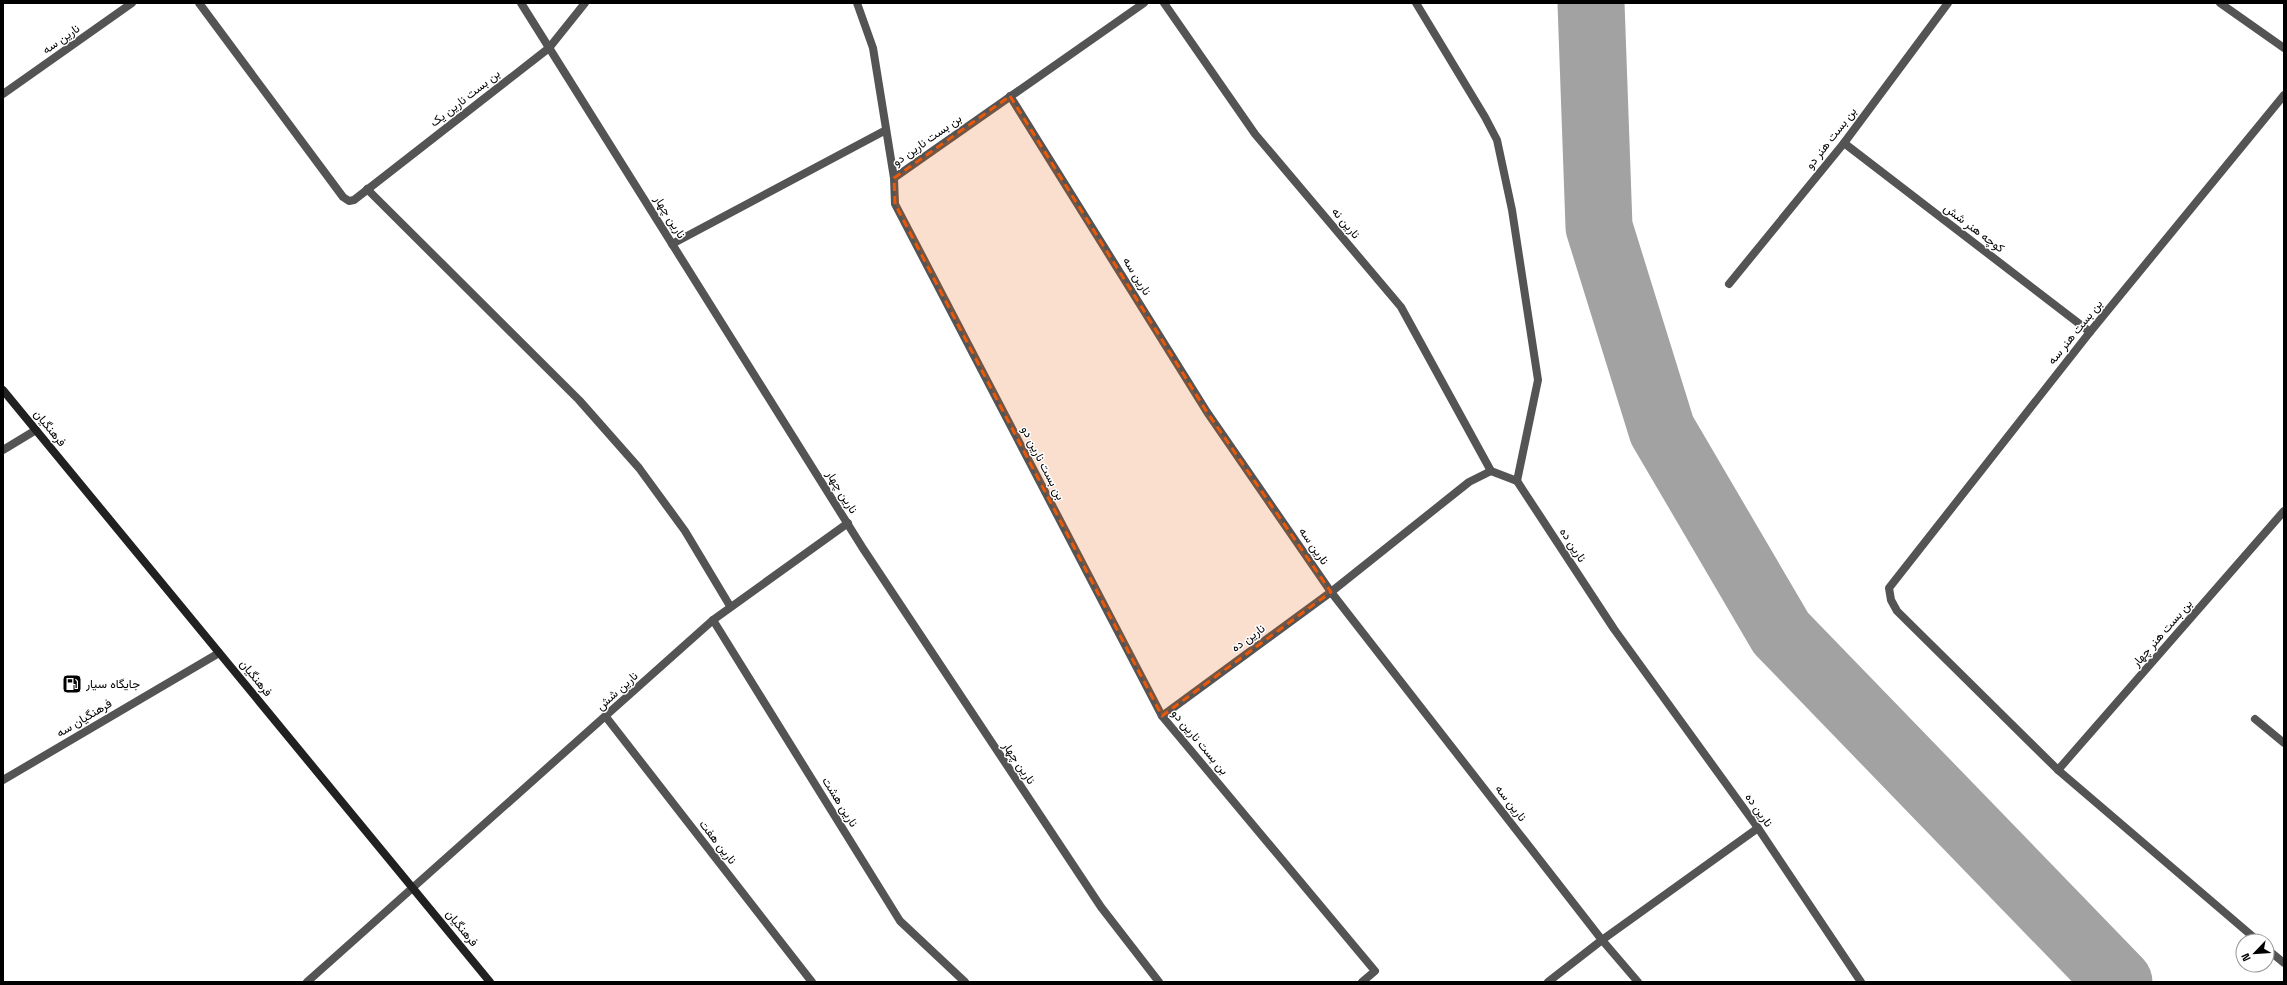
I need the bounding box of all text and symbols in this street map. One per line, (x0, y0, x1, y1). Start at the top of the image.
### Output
street label: نارین سه (39, 20, 83, 58)
street label: بن بست نارین یک (427, 66, 503, 130)
street label: بن بست هنر دو (1802, 104, 1860, 172)
street label: بن بست نارین دو (889, 110, 965, 170)
street label: نارین چهار (650, 192, 689, 242)
street label: کوچه هنر شش (1940, 200, 2008, 256)
street label: نارین نه (1328, 204, 1364, 242)
street label: نارین سه (1119, 254, 1155, 298)
street label: بن بست هنر سه (2044, 296, 2106, 368)
street label: فرهنگیان (30, 406, 70, 450)
street label: بن بست نارین دو (1018, 423, 1068, 503)
street label: نارین چهار (822, 467, 861, 517)
street label: نارین سه (1295, 524, 1333, 568)
street label: نارین ده (1556, 525, 1590, 565)
street label: بن بست هنر چهار (2128, 596, 2196, 671)
street label: نارین ده (1228, 620, 1268, 656)
street label: فرهنگیان (236, 656, 276, 700)
street label: نارین شش (593, 668, 641, 714)
fuel station icon: جایگاه سیار (61, 673, 83, 695)
place label: جایگاه سیار (85, 676, 140, 692)
street label: فرهنگیان سه (53, 695, 115, 741)
street label: بن بست نارین دو (1168, 706, 1232, 778)
street label: نارین چهار (998, 738, 1039, 787)
street label: نارین هشت (818, 774, 862, 830)
street label: نارین سه (1492, 781, 1530, 825)
street label: نارین ده (1742, 790, 1776, 830)
street label: نارین هفت (696, 817, 740, 867)
street label: فرهنگیان (442, 906, 482, 950)
north arrow (2235, 933, 2275, 973)
text: N (2238, 951, 2254, 964)

